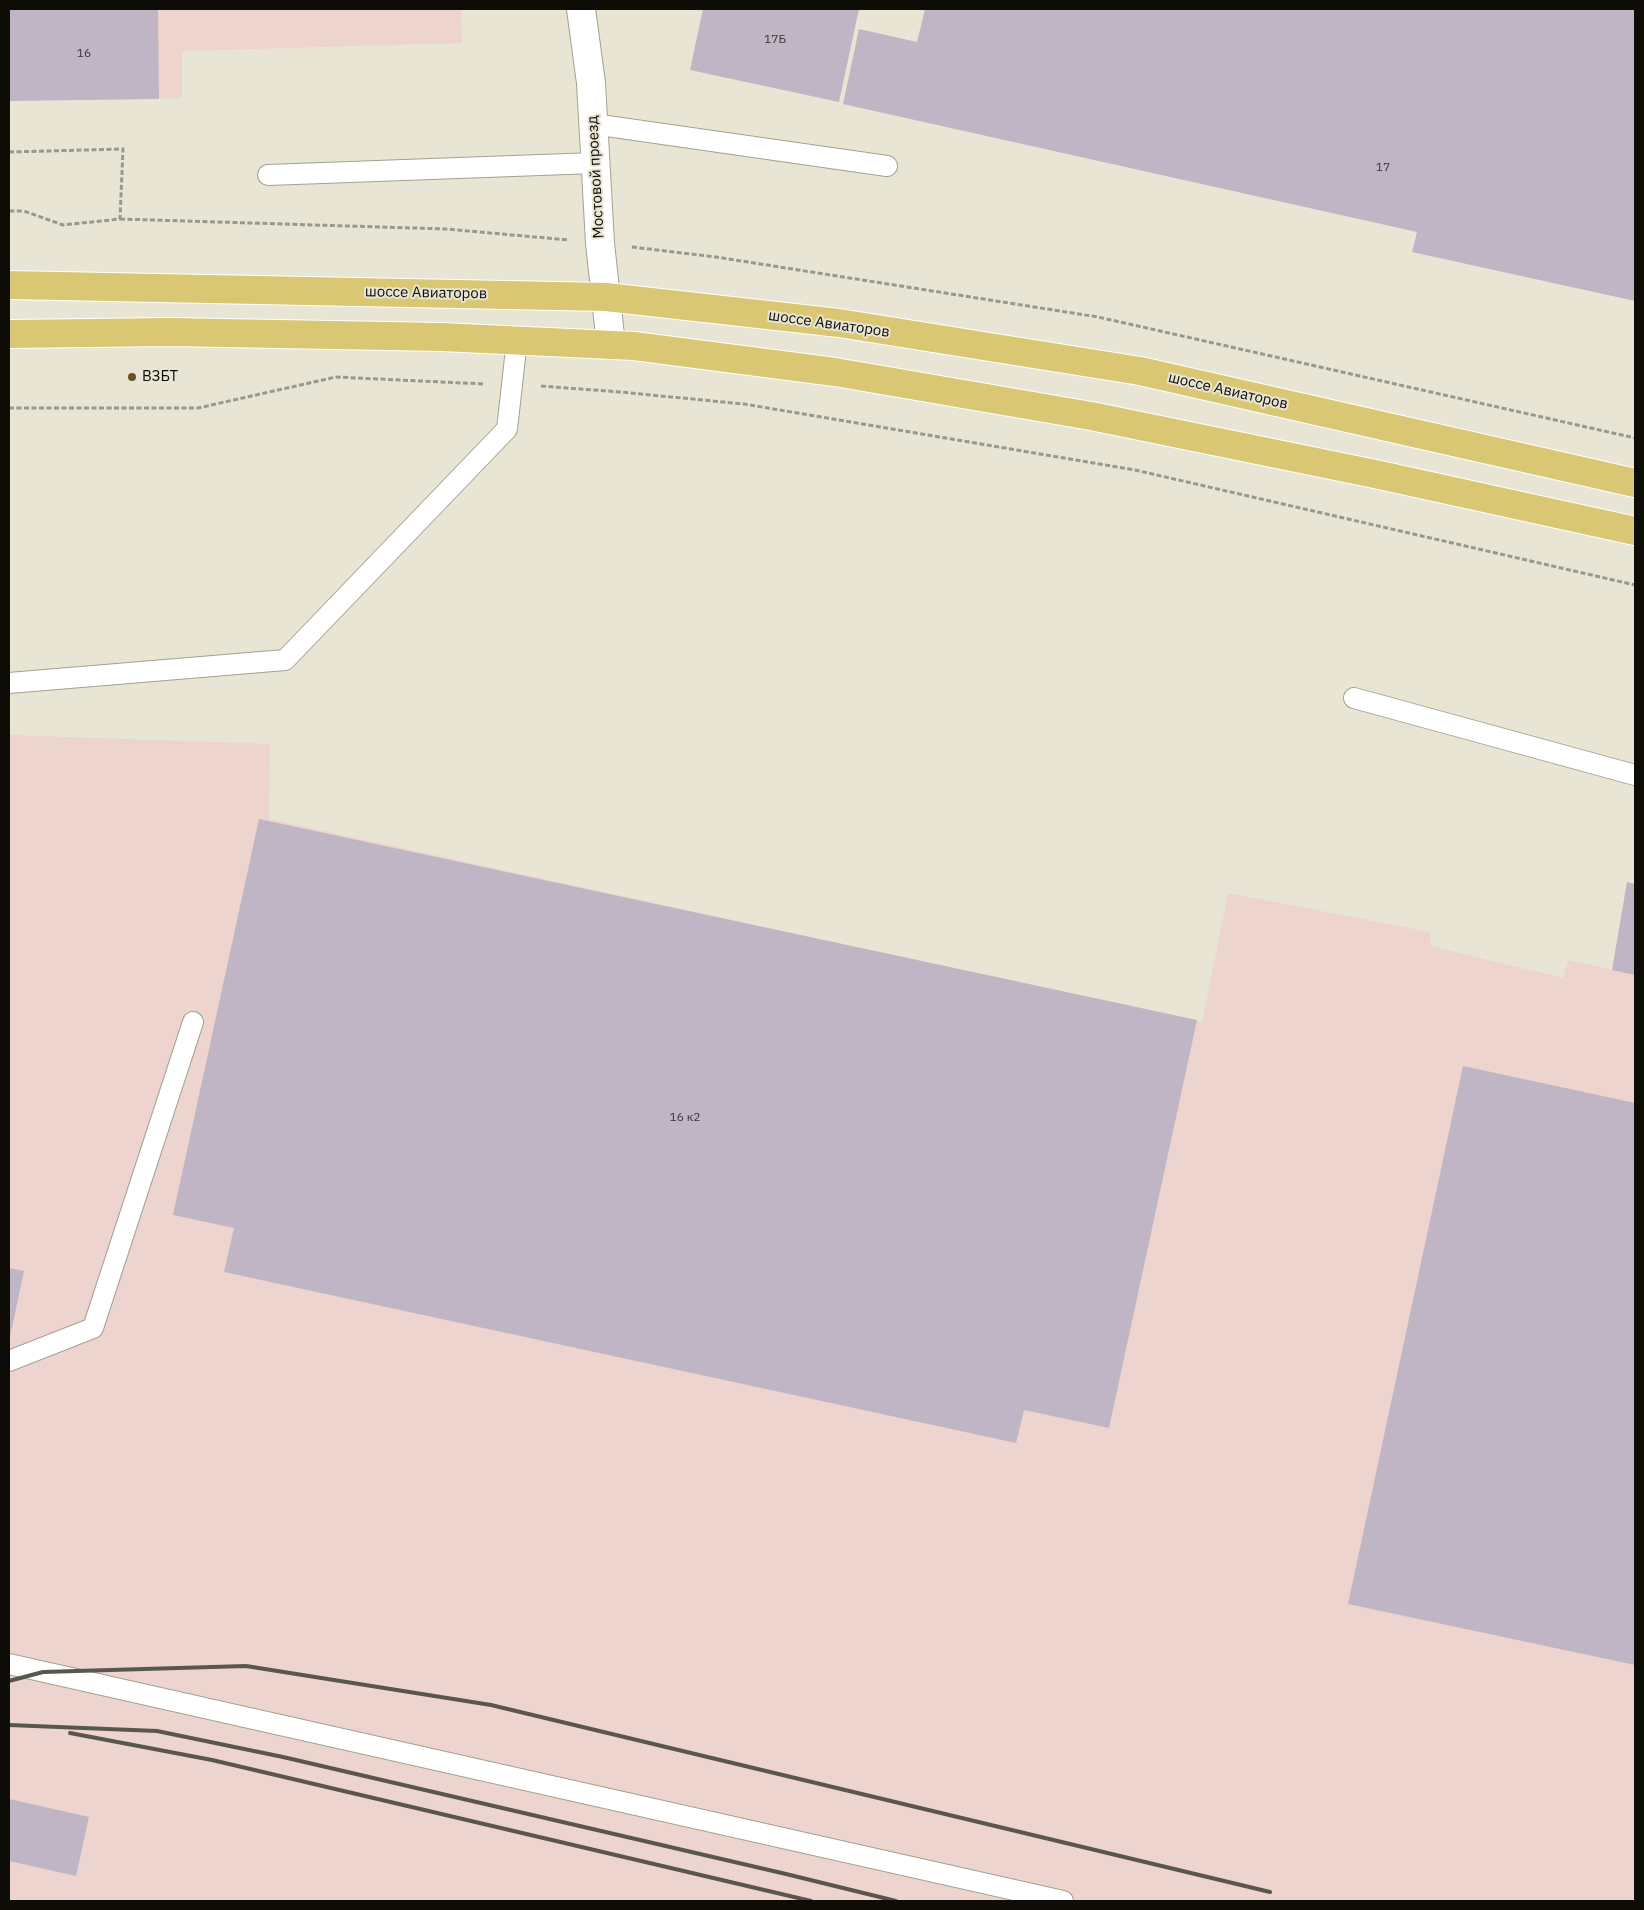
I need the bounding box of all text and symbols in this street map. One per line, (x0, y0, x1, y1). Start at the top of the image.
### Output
house number: 17Б (764, 33, 786, 47)
house number: 16 (77, 47, 91, 61)
street label: Мостовой проезд (584, 115, 608, 239)
house number: 17 (1376, 161, 1390, 175)
street label: шоссе Авиаторов (365, 283, 487, 303)
street label: шоссе Авиаторов (767, 307, 891, 341)
place label: ВЗБТ (142, 368, 178, 386)
street label: шоссе Авиаторов (1166, 368, 1290, 414)
marker: ВЗБТ (126, 371, 138, 383)
house number: 16 к2 (669, 1111, 701, 1125)

